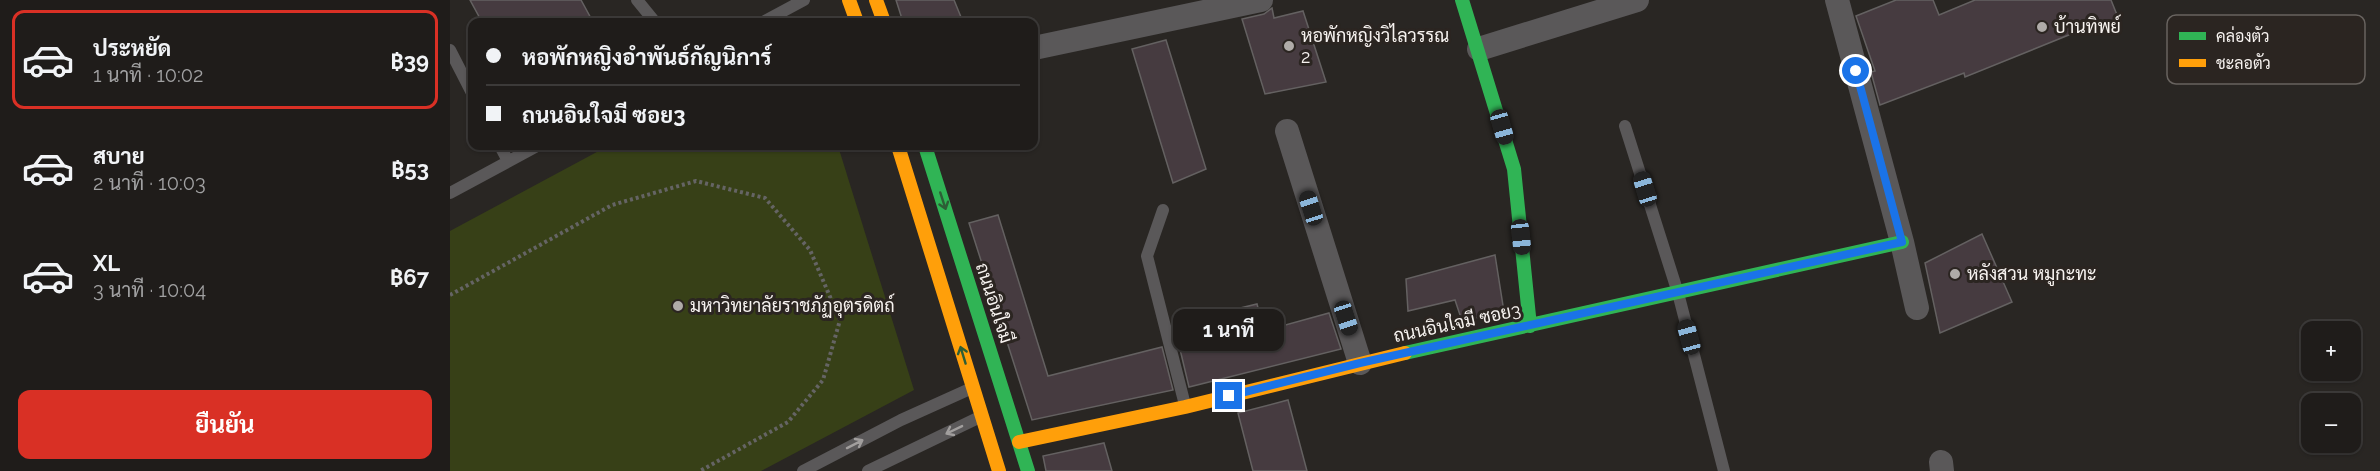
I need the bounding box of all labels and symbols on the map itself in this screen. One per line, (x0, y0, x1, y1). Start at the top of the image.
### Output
place label: บ้านทิพย์ (2054, 14, 2121, 37)
legend (2167, 15, 2365, 84)
marker: บ้านทิพย์ (2035, 20, 2049, 34)
place label: หอพักหญิงวิไลวรรณ 2 (1301, 23, 1449, 67)
text: คล่องตัว (2216, 26, 2270, 46)
marker: หอพักหญิงวิไลวรรณ 2 (1282, 39, 1296, 53)
text: ชะลอตัว (2216, 53, 2271, 73)
route start (1842, 57, 1869, 84)
car (1488, 107, 1516, 147)
car (1631, 169, 1659, 209)
car (1297, 188, 1325, 228)
one-way arrow (938, 191, 949, 210)
car (1510, 218, 1532, 256)
street label: ถนนอินใจมี (972, 259, 1019, 346)
place label: หลังสวน หมูกะทะ (1967, 263, 2097, 287)
marker: หลังสวน หมูกะทะ (1948, 267, 1962, 281)
place label: มหาวิทยาลัยราชภัฏอุตรดิตถ์ (690, 293, 895, 318)
street label: ถนนอินใจมี ซอย3 (1391, 297, 1522, 346)
car (1332, 298, 1360, 338)
marker: มหาวิทยาลัยราชภัฏอุตรดิตถ์ (671, 299, 685, 313)
callout: 1 นาที (1174, 309, 1284, 351)
car (1676, 317, 1702, 357)
one-way arrow (957, 346, 968, 365)
route end (1215, 382, 1242, 409)
one-way arrow (946, 424, 964, 436)
one-way arrow (846, 438, 863, 450)

